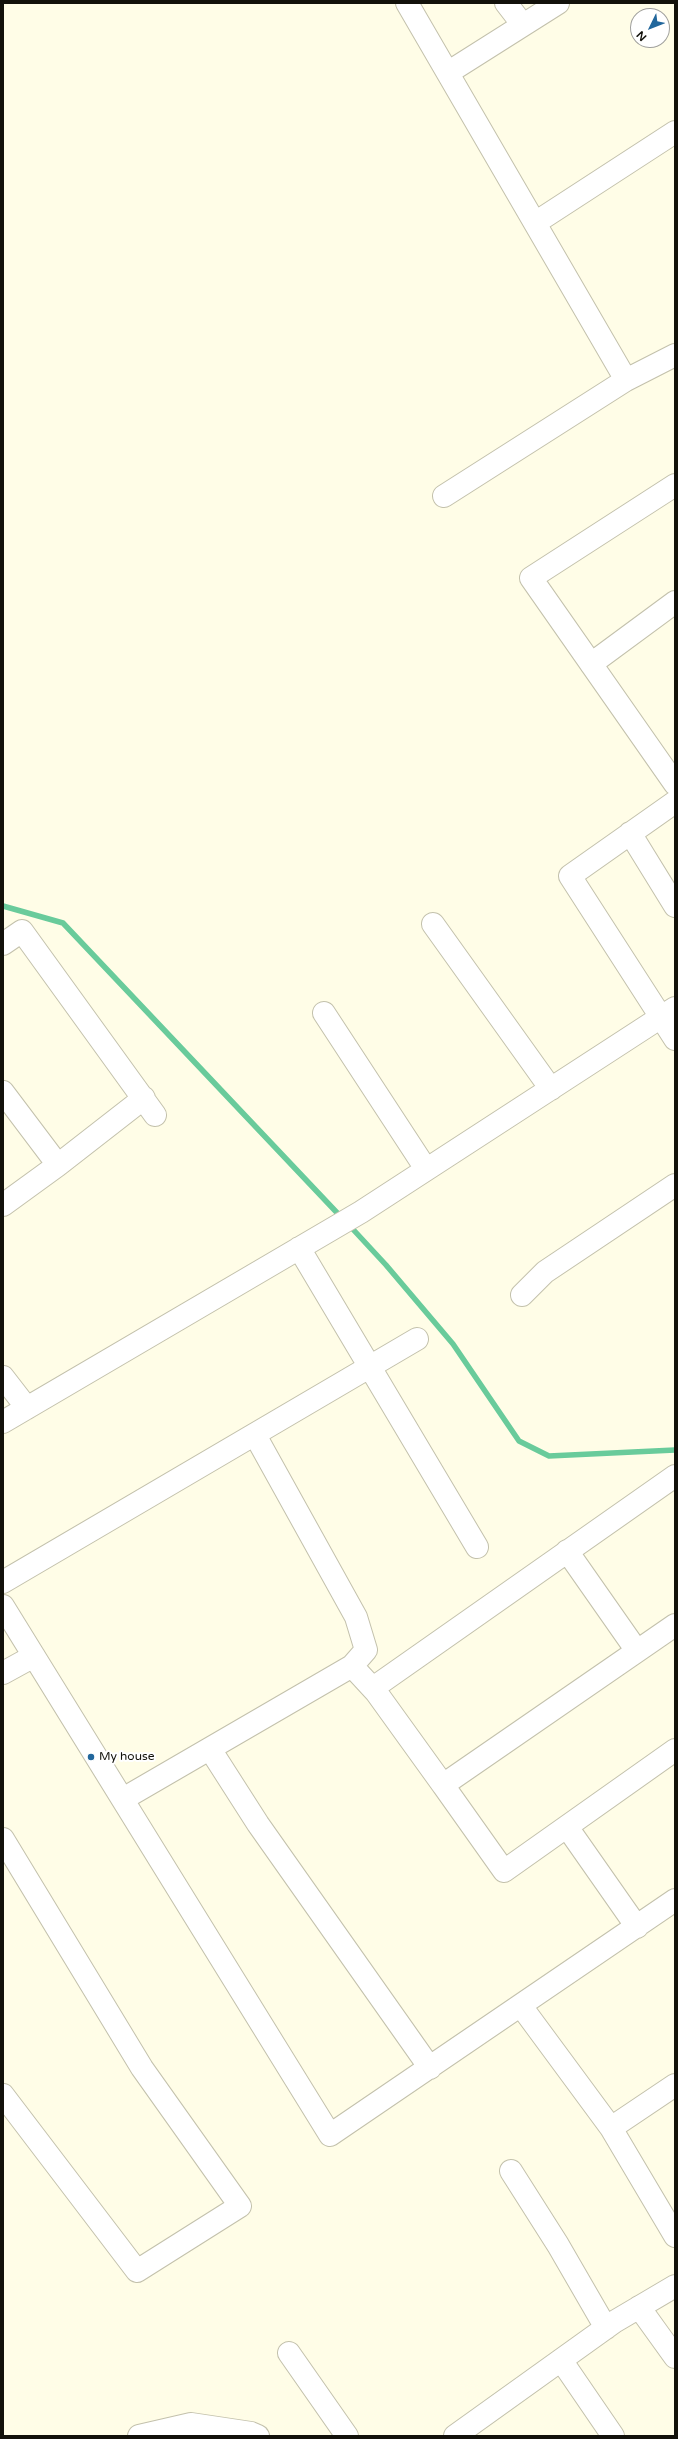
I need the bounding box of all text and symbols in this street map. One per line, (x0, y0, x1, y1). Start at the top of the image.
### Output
north arrow (630, 8, 670, 48)
text: N (634, 28, 649, 44)
place label: My house (99, 1750, 155, 1764)
marker: My house (86, 1752, 96, 1762)

